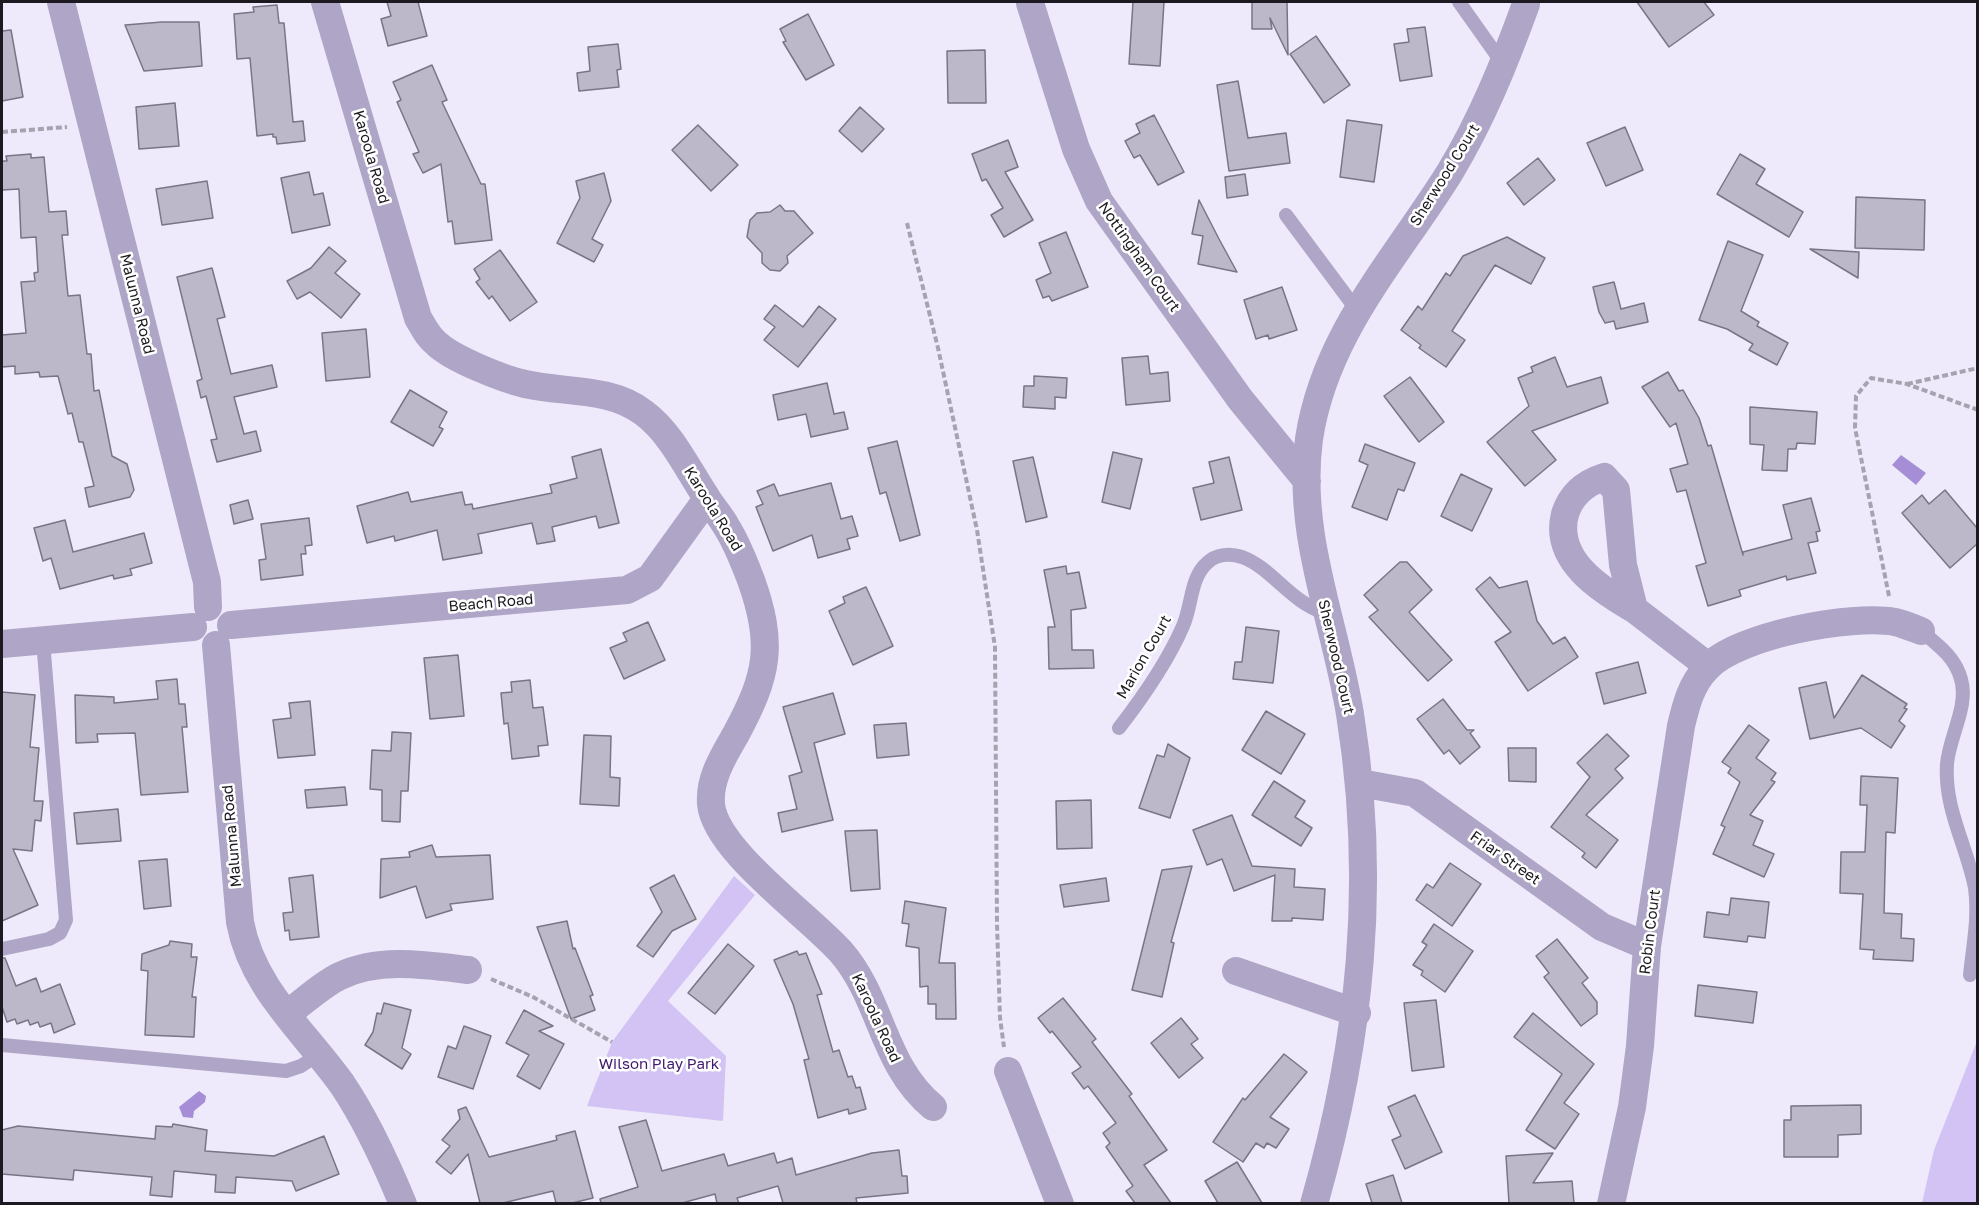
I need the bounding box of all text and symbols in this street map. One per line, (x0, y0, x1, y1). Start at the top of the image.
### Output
street label: Karoola Road (349, 108, 393, 206)
street label: Sherwood Court (1406, 121, 1484, 229)
street label: Nottingham Court (1094, 199, 1184, 315)
street label: Malunna Road (116, 252, 158, 356)
street label: Karoola Road (680, 463, 746, 555)
street label: Beach Road (448, 590, 534, 616)
street label: Sherwood Court (1314, 598, 1358, 716)
street label: Marion Court (1113, 612, 1175, 702)
street label: Malunna Road (219, 784, 245, 888)
street label: Friar Street (1467, 827, 1543, 889)
street label: Robin Court (1636, 888, 1664, 976)
street label: Karoola Road (848, 971, 904, 1065)
park label: Wilson Play Park (599, 1055, 719, 1073)

